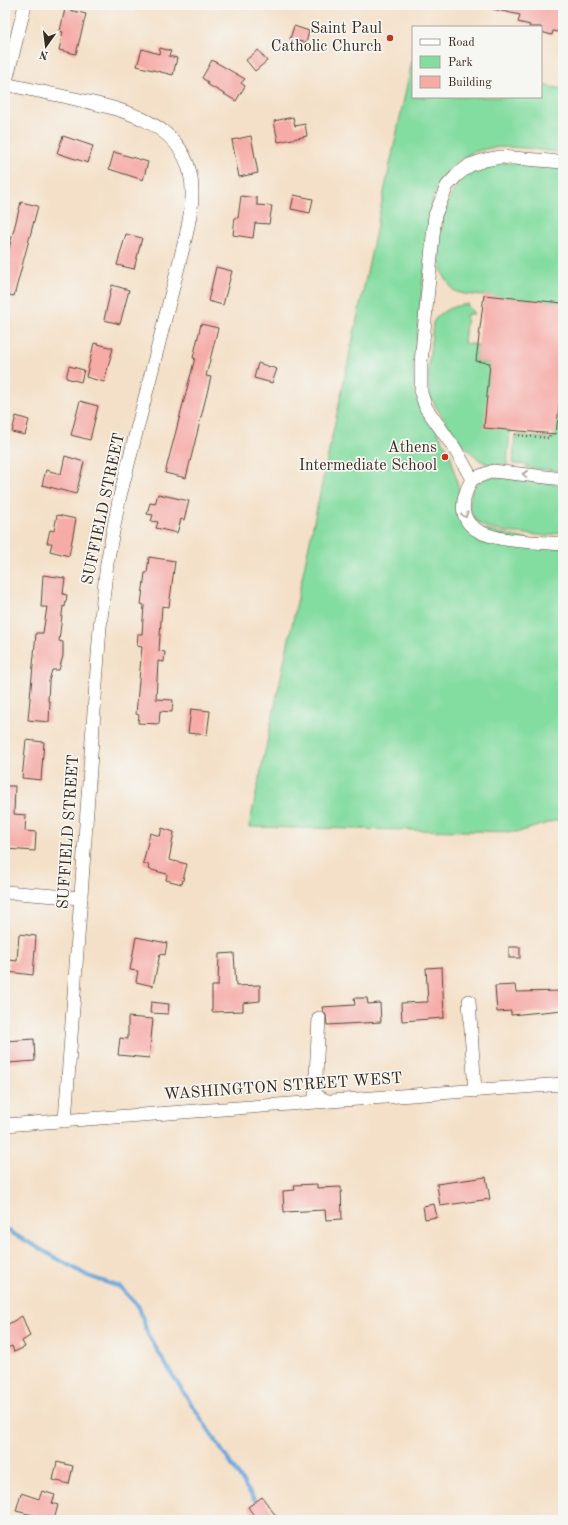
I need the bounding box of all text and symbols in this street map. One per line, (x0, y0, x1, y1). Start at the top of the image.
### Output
place label: Saint Paul Catholic Church (271, 21, 382, 55)
north arrow (26, 26, 66, 66)
legend (412, 26, 542, 98)
marker: Saint Paul Catholic Church (385, 33, 395, 43)
text: Road (448, 37, 475, 49)
text: N (38, 48, 49, 61)
text: Park (448, 57, 473, 69)
text: Building (448, 77, 492, 89)
street label: SUFFIELD STREET (80, 432, 128, 586)
place label: Athens Intermediate School (299, 440, 437, 474)
marker: Athens Intermediate School (440, 452, 450, 462)
one-way arrow (522, 469, 528, 478)
one-way arrow (461, 512, 469, 519)
street label: SUFFIELD STREET (56, 754, 82, 910)
street label: WASHINGTON STREET WEST (163, 1071, 403, 1103)

